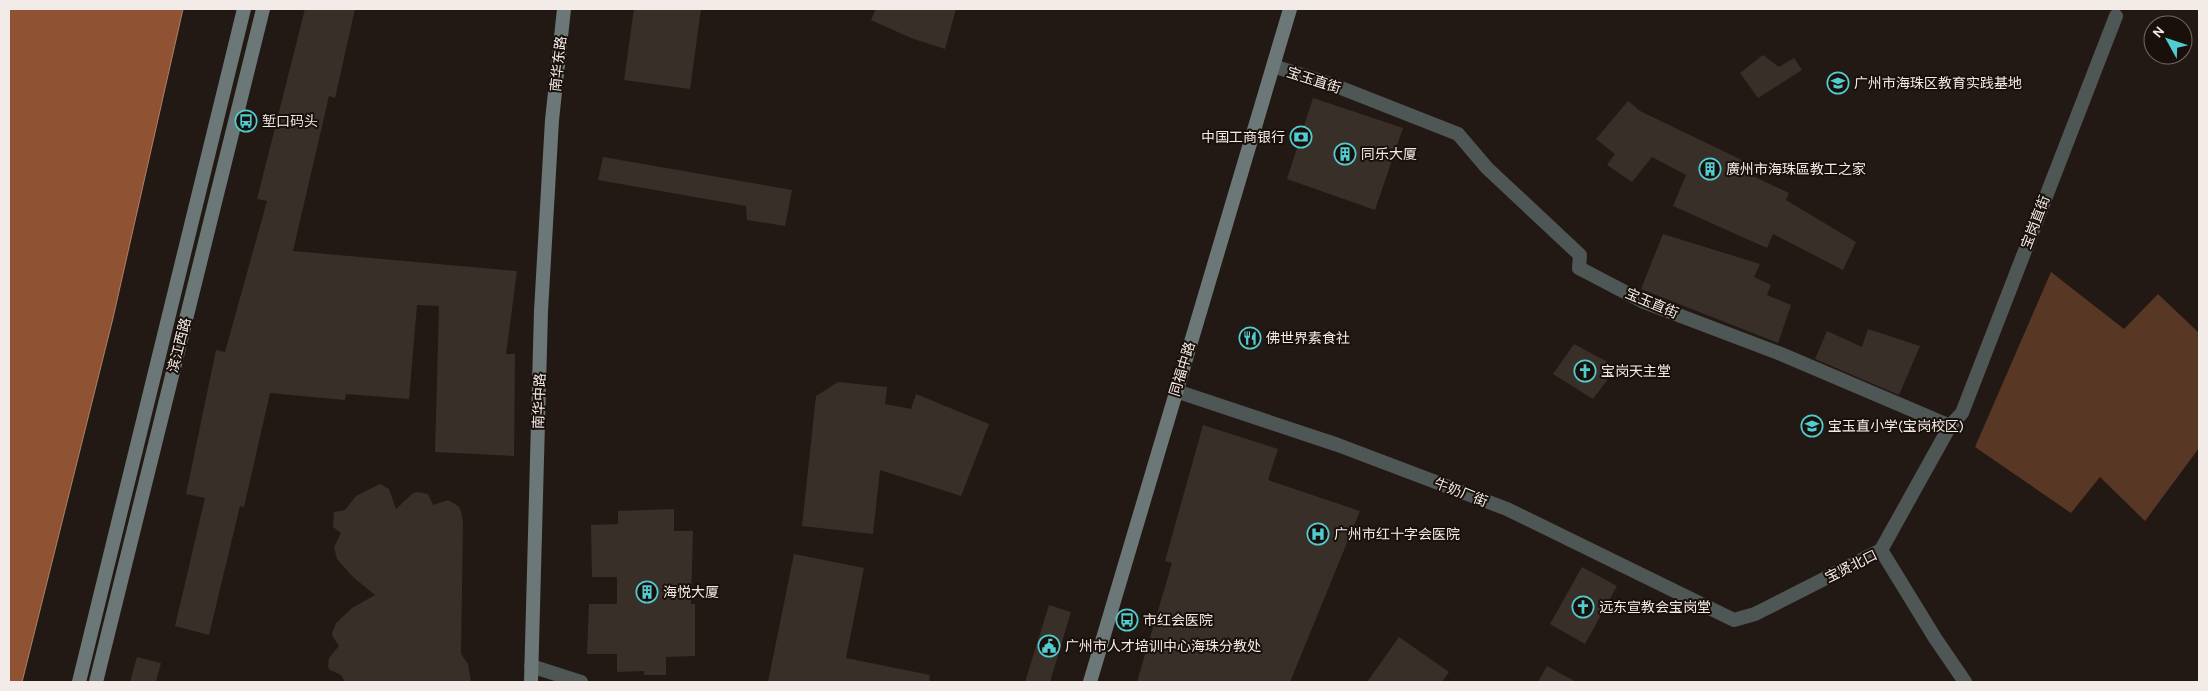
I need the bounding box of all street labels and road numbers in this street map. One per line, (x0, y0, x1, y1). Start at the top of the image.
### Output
street label: 南华东路 (547, 35, 570, 93)
street label: 宝玉直街 (1285, 64, 1343, 97)
street label: 宝岗直街 (2017, 193, 2053, 251)
street label: 宝玉直街 (1623, 285, 1681, 322)
street label: 滨江西路 (164, 316, 195, 374)
street label: 同福中路 (1166, 340, 1199, 398)
street label: 南华中路 (530, 373, 549, 429)
street label: 牛奶厂街 (1432, 474, 1490, 510)
street label: 宝贤北口 (1822, 547, 1880, 586)

